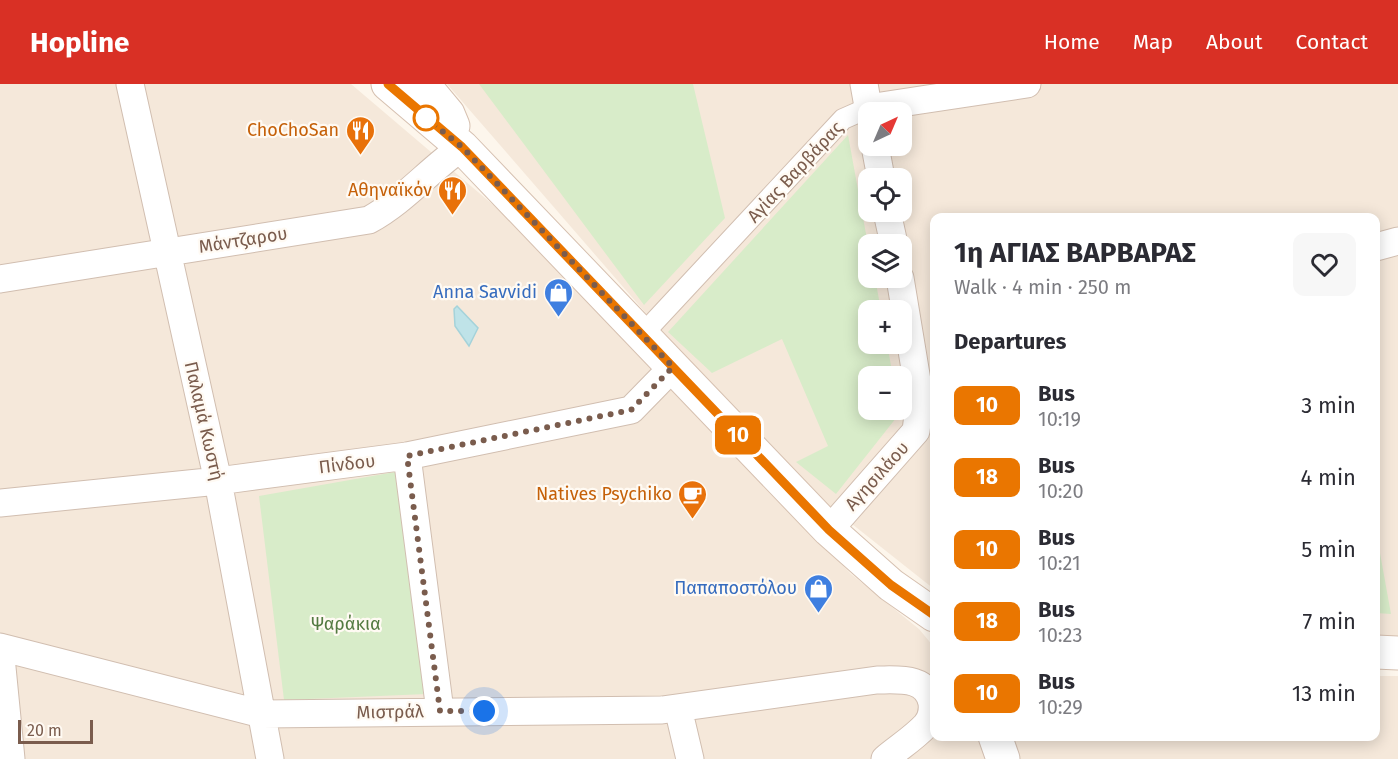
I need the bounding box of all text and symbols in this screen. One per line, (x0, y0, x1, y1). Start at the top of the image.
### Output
text: Hopline (30, 26, 130, 59)
text: Home (1044, 29, 1100, 55)
text: Map (1133, 29, 1173, 55)
text: About (1206, 29, 1263, 55)
text: Contact (1296, 29, 1368, 55)
north arrow (858, 102, 912, 156)
map controls (858, 102, 912, 420)
unlabelled marker (413, 105, 439, 131)
restaurant icon: ChoChoSan (344, 114, 376, 156)
street label: Αγίας Βαρβάρας (742, 116, 848, 227)
place label: ChoChoSan (247, 119, 339, 141)
button: locate (858, 168, 912, 222)
restaurant icon: Αθηναϊκόν (437, 174, 469, 216)
place label: Αθηναϊκόν (348, 179, 432, 201)
street label: Μάντζαρου (197, 222, 289, 258)
button: heart (1293, 233, 1356, 296)
button: layers (858, 234, 912, 288)
text: 1η ΑΓΙΑΣ ΒΑΡΒΑΡΑΣ (954, 236, 1196, 269)
text: Walk · 4 min · 250 m (954, 275, 1131, 299)
shop icon: Anna Savvidi (542, 276, 574, 318)
place label: Anna Savvidi (433, 281, 537, 303)
button: + (858, 300, 912, 354)
text: Departures (954, 328, 1066, 355)
street label: Παλαμά Κωστή (180, 359, 228, 483)
button: − (858, 366, 912, 420)
text: Bus (1038, 380, 1075, 407)
text: 10 (976, 392, 998, 418)
text: 3 min (1301, 392, 1356, 419)
text: 10:19 (1038, 407, 1081, 431)
line badge: 10 (711, 416, 765, 454)
text: 10 (727, 422, 749, 448)
street label: Αγησιλάου (840, 437, 914, 515)
street label: Πίνδου (317, 450, 377, 478)
text: Bus (1038, 452, 1075, 479)
text: 18 (976, 464, 998, 490)
text: 4 min (1301, 464, 1356, 491)
cafe icon: Natives Psychiko (677, 478, 709, 520)
text: 10:20 (1038, 479, 1084, 503)
place label: Natives Psychiko (536, 483, 672, 505)
text: Bus (1038, 524, 1075, 551)
text: 10 (976, 536, 998, 562)
text: 5 min (1301, 536, 1356, 563)
text: 10:21 (1038, 551, 1081, 575)
shop icon: Παπαποστόλου (802, 572, 834, 614)
place label: Παπαποστόλου (674, 577, 797, 599)
text: Bus (1038, 596, 1075, 623)
text: 18 (976, 608, 998, 634)
text: 7 min (1302, 608, 1356, 635)
park label: Ψαράκια (311, 613, 381, 635)
text: 10:23 (1038, 623, 1082, 647)
text: Bus (1038, 668, 1075, 695)
text: 10 (976, 680, 998, 706)
text: 13 min (1292, 680, 1356, 707)
text: 10:29 (1038, 695, 1083, 719)
your location (469, 696, 499, 726)
street label: Μιστράλ (356, 700, 425, 724)
scale bar (18, 717, 93, 744)
text: 20 m (27, 721, 62, 740)

